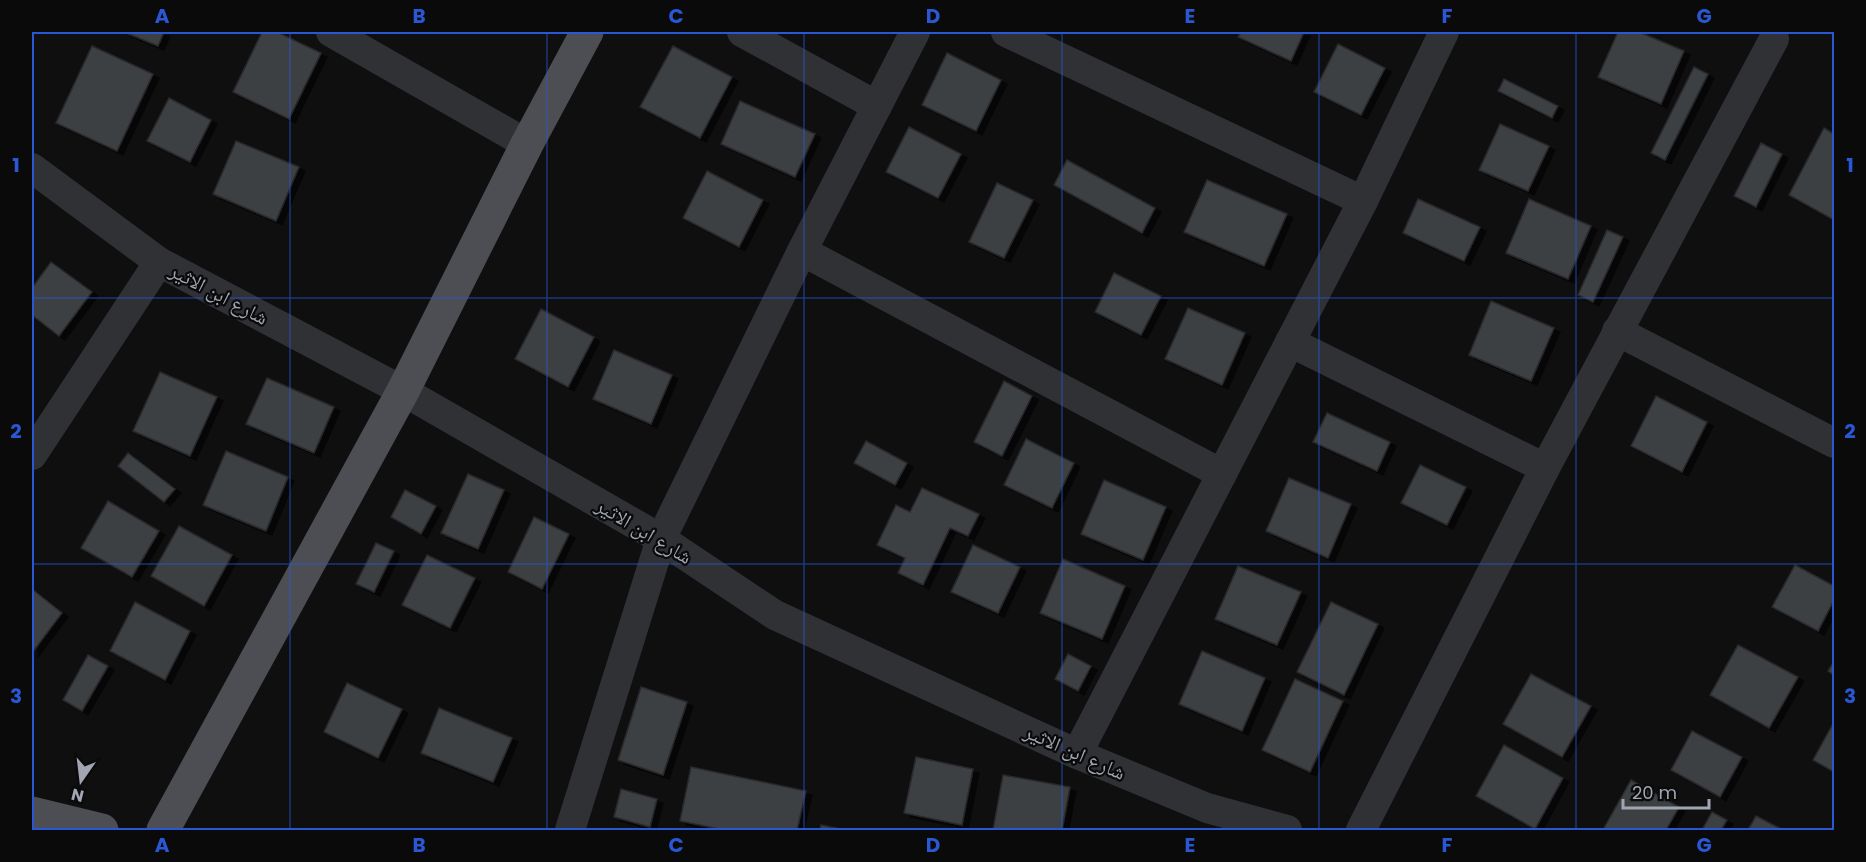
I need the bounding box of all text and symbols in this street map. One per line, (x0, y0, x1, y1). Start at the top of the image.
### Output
text: A (155, 2, 170, 30)
text: B (412, 2, 426, 30)
text: C (668, 2, 684, 30)
text: D (926, 2, 940, 30)
text: E (1185, 2, 1195, 30)
text: F (1442, 2, 1453, 30)
text: G (1696, 2, 1712, 30)
text: 1 (12, 151, 20, 179)
text: 1 (1846, 151, 1854, 179)
street label: شارع ابن الاثير (164, 256, 273, 332)
text: 2 (10, 417, 22, 445)
text: 2 (1844, 417, 1856, 445)
street label: شارع ابن الاثير (590, 491, 697, 571)
text: 3 (10, 682, 22, 710)
text: 3 (1844, 682, 1856, 710)
street label: شارع ابن الاثير (1019, 717, 1130, 787)
north arrow (51, 751, 111, 811)
scale bar (1623, 772, 1708, 810)
text: 20 m (1632, 780, 1677, 805)
text: N (69, 782, 86, 808)
text: A (155, 831, 170, 859)
text: B (412, 831, 426, 859)
text: C (668, 831, 684, 859)
text: D (926, 831, 940, 859)
text: E (1185, 831, 1195, 859)
text: F (1442, 831, 1453, 859)
text: G (1696, 831, 1712, 859)

